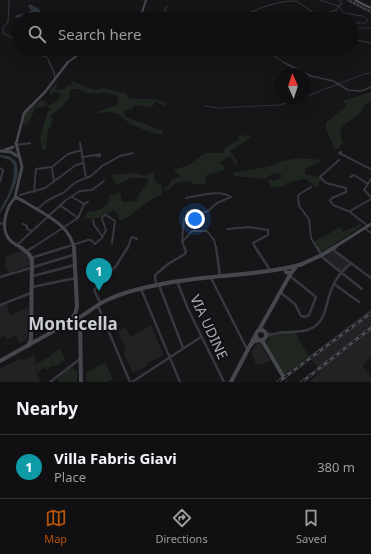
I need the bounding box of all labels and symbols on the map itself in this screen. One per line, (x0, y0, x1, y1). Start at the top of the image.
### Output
north arrow (275, 68, 311, 104)
your location (185, 209, 205, 229)
pin: 1 (86, 258, 112, 291)
street label: VIA UDINE (186, 291, 233, 362)
district label: Monticella (28, 312, 118, 335)

